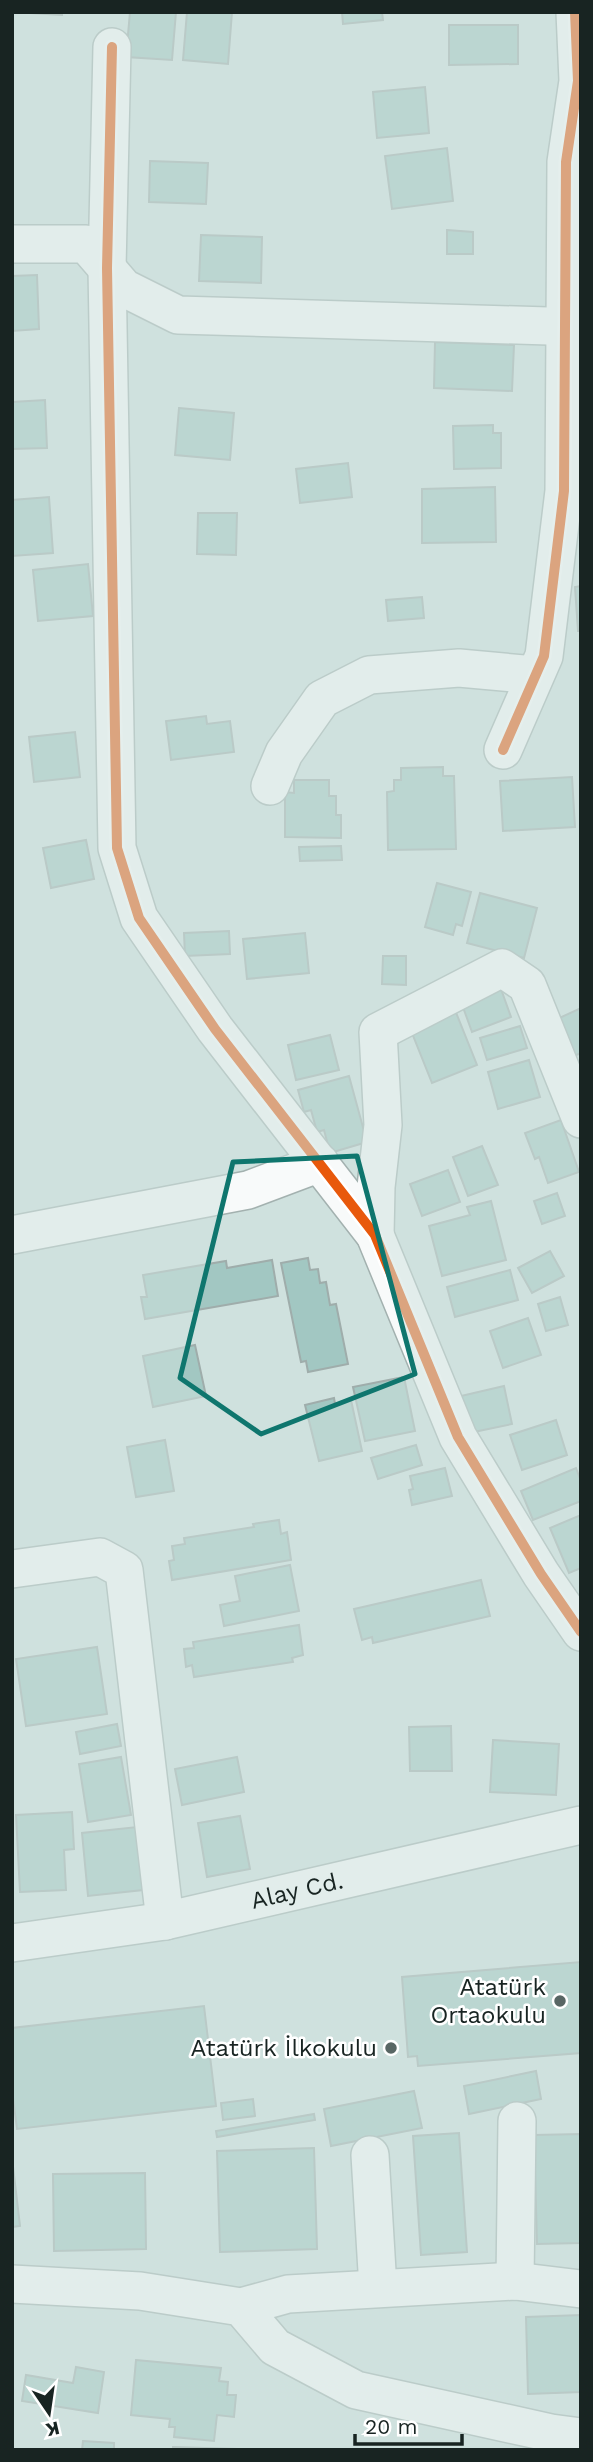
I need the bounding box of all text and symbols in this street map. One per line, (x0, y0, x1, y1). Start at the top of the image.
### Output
street label: Alay Cd. (248, 1866, 346, 1915)
place label: Atatürk Ortaokulu (430, 1973, 546, 2029)
marker: Atatürk Ortaokulu (552, 1993, 568, 2009)
place label: Atatürk İlkokulu (190, 2034, 377, 2062)
marker: Atatürk İlkokulu (383, 2040, 399, 2056)
north arrow (14, 2378, 84, 2448)
scale bar (355, 2402, 462, 2446)
text: 20 m (365, 2414, 417, 2439)
text: K (44, 2416, 62, 2442)

